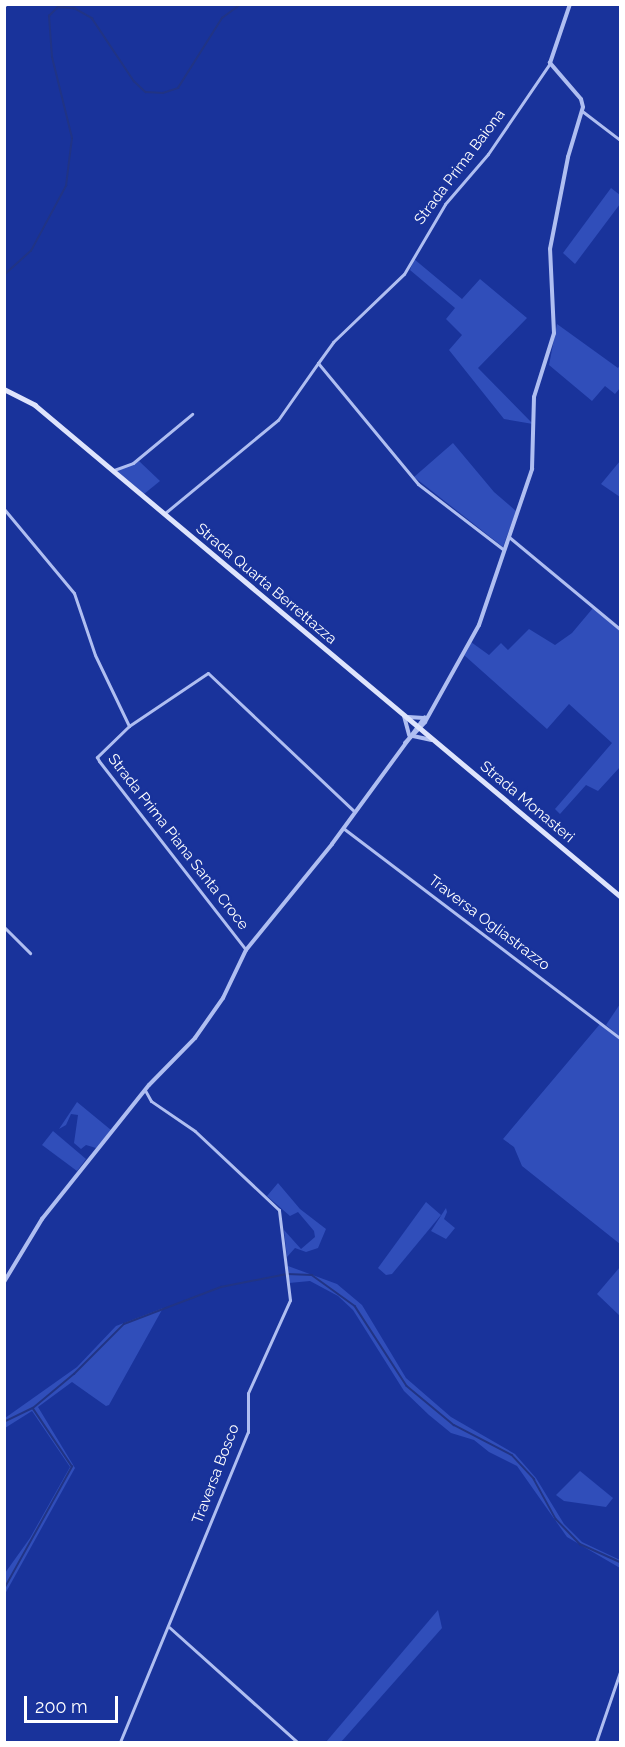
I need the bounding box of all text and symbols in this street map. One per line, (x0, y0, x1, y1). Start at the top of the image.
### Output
street label: Strada Prima Baiona (411, 106, 509, 228)
street label: Strada Quarta Berrettazza (192, 520, 340, 648)
street label: Strada Prima Piana Santa Croce (104, 751, 252, 933)
street label: Strada Monasteri (476, 757, 578, 847)
street label: Traversa Ogliastrazzo (425, 871, 553, 975)
street label: Traversa Bosco (189, 1422, 243, 1526)
scale bar (27, 1684, 122, 1722)
text: 200 m (35, 1696, 88, 1717)

